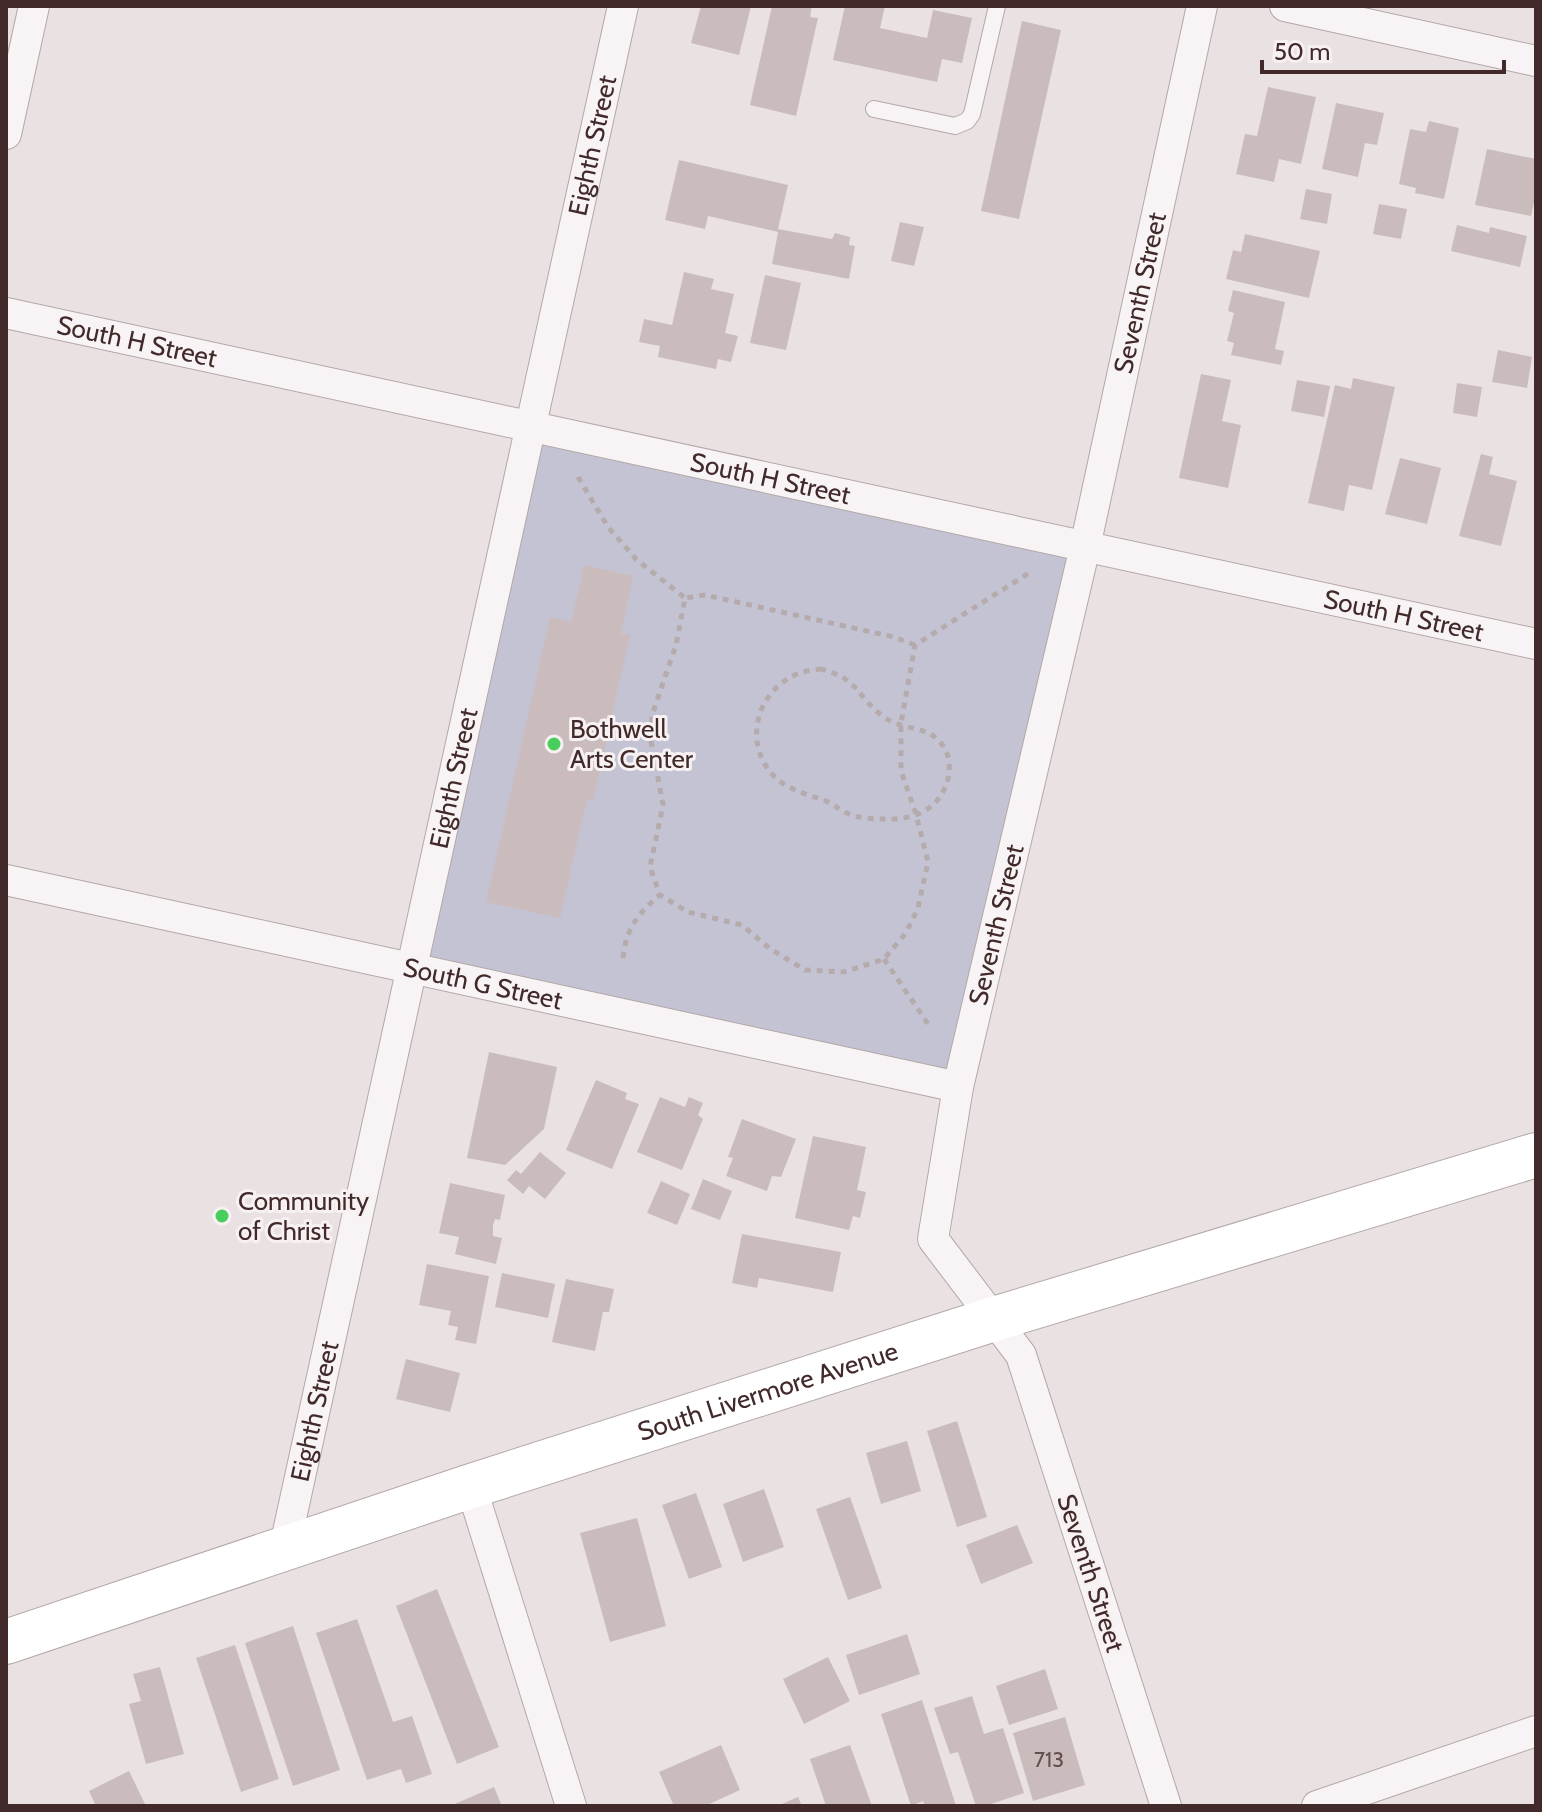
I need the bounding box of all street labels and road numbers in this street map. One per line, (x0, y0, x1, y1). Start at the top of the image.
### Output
street label: Eighth Street (561, 72, 623, 219)
street label: Seventh Street (1107, 209, 1173, 377)
street label: South H Street (54, 308, 220, 374)
street label: South H Street (687, 445, 854, 511)
street label: South H Street (1321, 583, 1487, 648)
street label: Eighth Street (422, 705, 484, 852)
street label: Seventh Street (962, 841, 1031, 1008)
street label: South G Street (400, 951, 566, 1017)
street label: South Livermore Avenue (634, 1335, 902, 1448)
street label: Eighth Street (284, 1338, 345, 1485)
street label: Seventh Street (1050, 1490, 1132, 1656)

